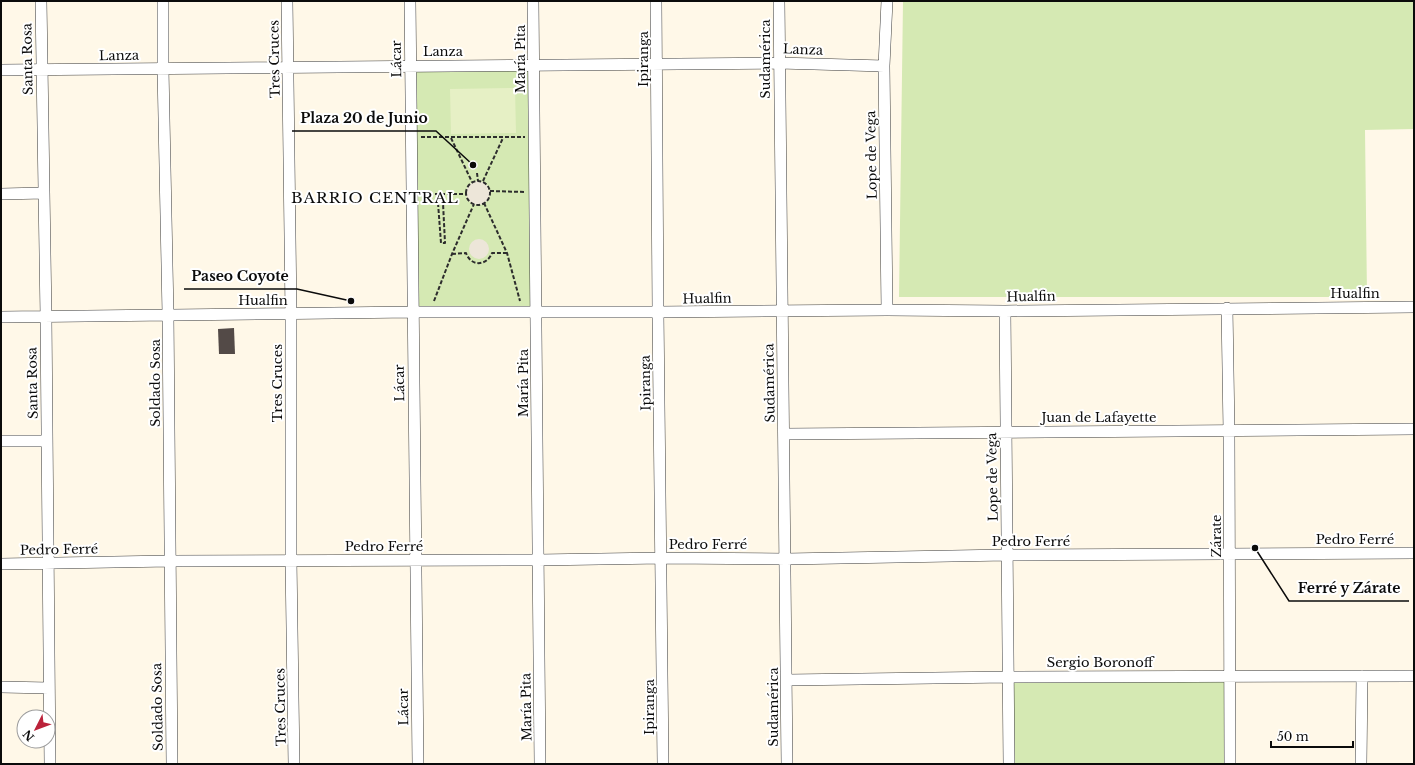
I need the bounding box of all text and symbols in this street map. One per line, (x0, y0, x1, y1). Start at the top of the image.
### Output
street label: Sudamérica (757, 19, 774, 99)
street label: Tres Cruces (265, 20, 284, 98)
street label: Santa Rosa (18, 22, 37, 95)
street label: María Pita (512, 24, 529, 93)
street label: Ipiranga (635, 30, 652, 87)
street label: Lácar (388, 40, 405, 78)
street label: Lanza (783, 40, 824, 59)
street label: Lanza (423, 43, 464, 60)
street label: Lanza (99, 47, 140, 64)
callout: Plaza 20 de Junio (292, 105, 436, 131)
text: Plaza 20 de Junio (300, 109, 428, 127)
street label: Lope de Vega (862, 110, 881, 200)
district label: BARRIO CENTRAL (291, 188, 459, 207)
callout: Paseo Coyote (184, 263, 297, 289)
text: Paseo Coyote (191, 267, 289, 285)
street label: Hualfin (1330, 285, 1380, 302)
street label: Hualfin (1006, 288, 1056, 305)
street label: Hualfin (682, 290, 732, 307)
street label: Hualfin (238, 292, 288, 309)
street label: Soldado Sosa (147, 338, 164, 427)
street label: Sudamérica (760, 342, 779, 423)
street label: Tres Cruces (269, 344, 286, 422)
street label: Santa Rosa (23, 346, 42, 419)
street label: María Pita (515, 348, 532, 417)
street label: Ipiranga (637, 354, 654, 411)
street label: Lácar (391, 364, 408, 402)
street label: Juan de Lafayette (1039, 409, 1157, 426)
street label: Lope de Vega (983, 432, 1002, 522)
street label: Zárate (1208, 515, 1225, 557)
street label: Pedro Ferré (1316, 531, 1394, 548)
street label: Pedro Ferré (992, 533, 1070, 550)
street label: Pedro Ferré (669, 536, 747, 553)
street label: Pedro Ferré (345, 538, 423, 555)
street label: Pedro Ferré (20, 540, 98, 559)
callout: Ferré y Zárate (1289, 575, 1409, 601)
text: Ferré y Zárate (1298, 579, 1400, 597)
street label: Sergio Boronoff (1047, 654, 1155, 671)
street label: Soldado Sosa (148, 662, 167, 751)
street label: Sudamérica (765, 667, 782, 747)
street label: Tres Cruces (271, 668, 290, 746)
street label: María Pita (517, 672, 536, 741)
street label: Ipiranga (641, 678, 658, 735)
street label: Lácar (395, 688, 412, 726)
north arrow (16, 709, 56, 749)
scale bar (1271, 723, 1353, 749)
text: N (19, 727, 37, 744)
text: 50 m (1277, 729, 1309, 744)

